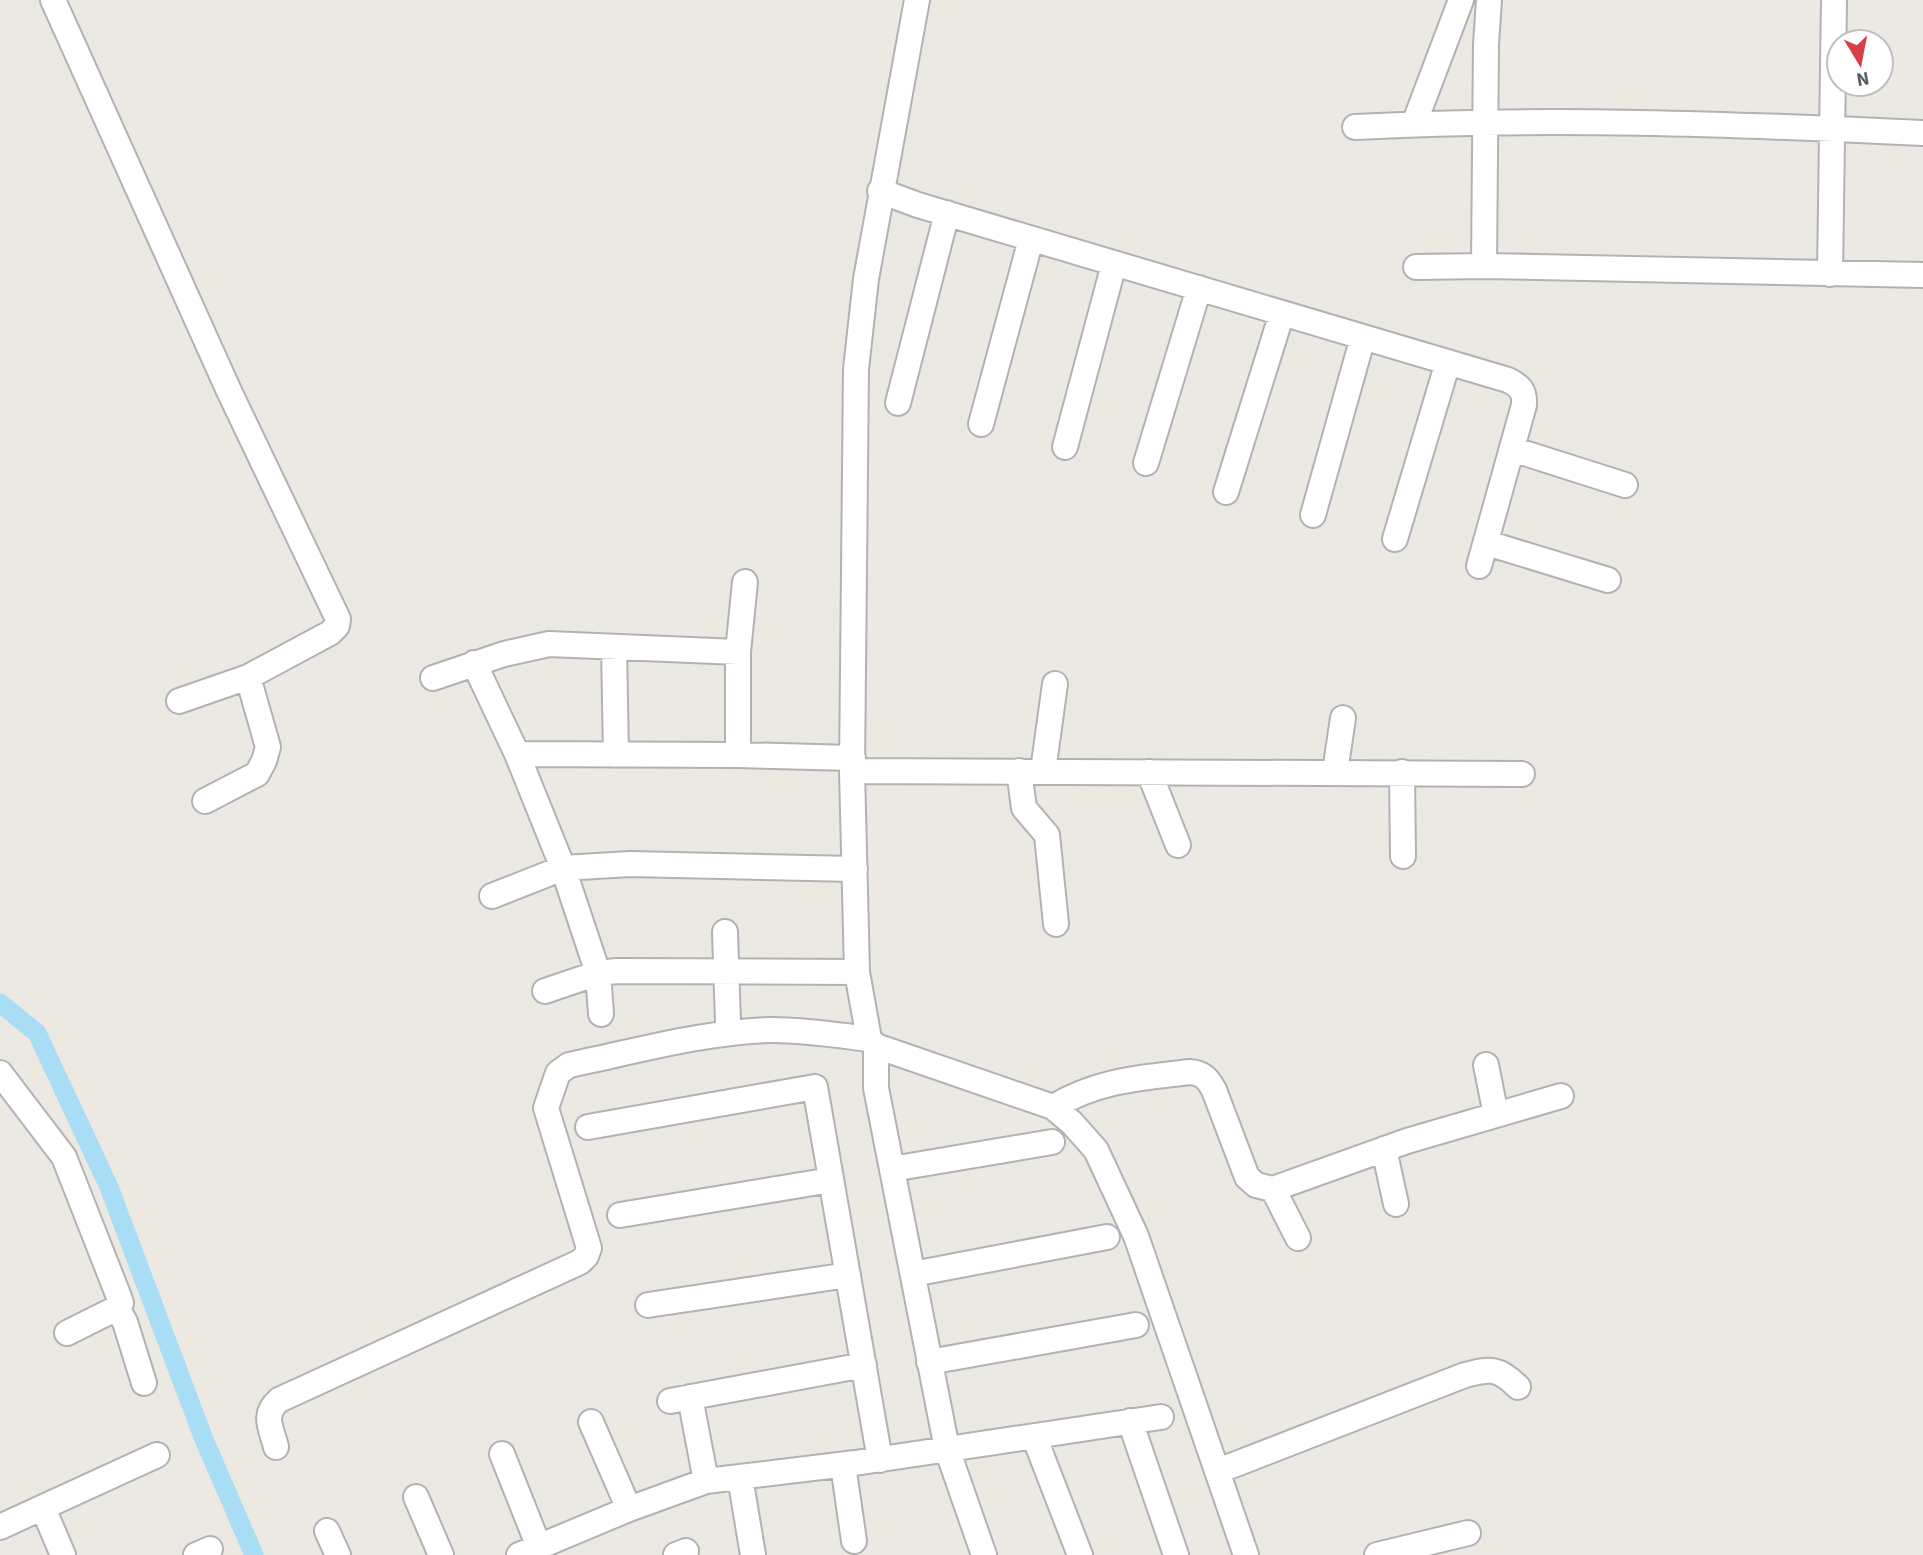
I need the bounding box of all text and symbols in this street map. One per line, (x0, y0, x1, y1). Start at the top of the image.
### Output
north arrow (1825, 28, 1895, 98)
text: N (1854, 64, 1871, 93)

